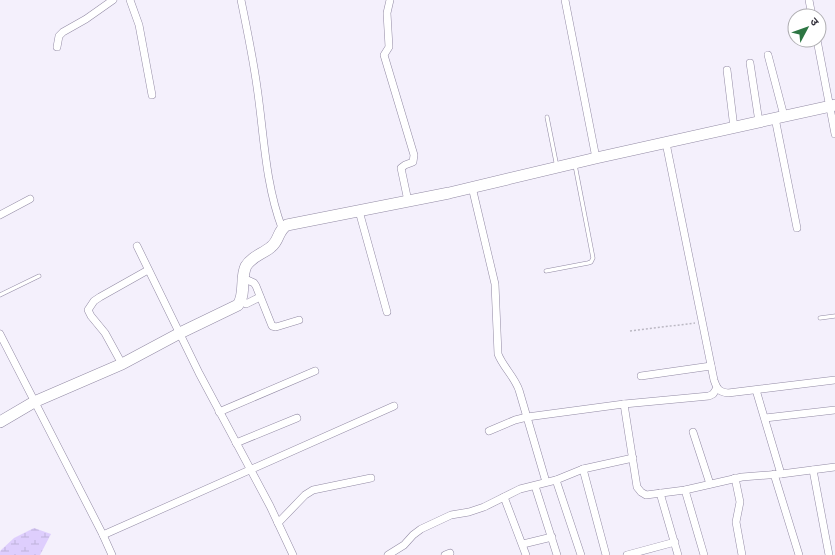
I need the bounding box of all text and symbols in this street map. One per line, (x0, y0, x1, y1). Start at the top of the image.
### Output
north arrow (787, 8, 827, 48)
text: उ (807, 15, 822, 29)

